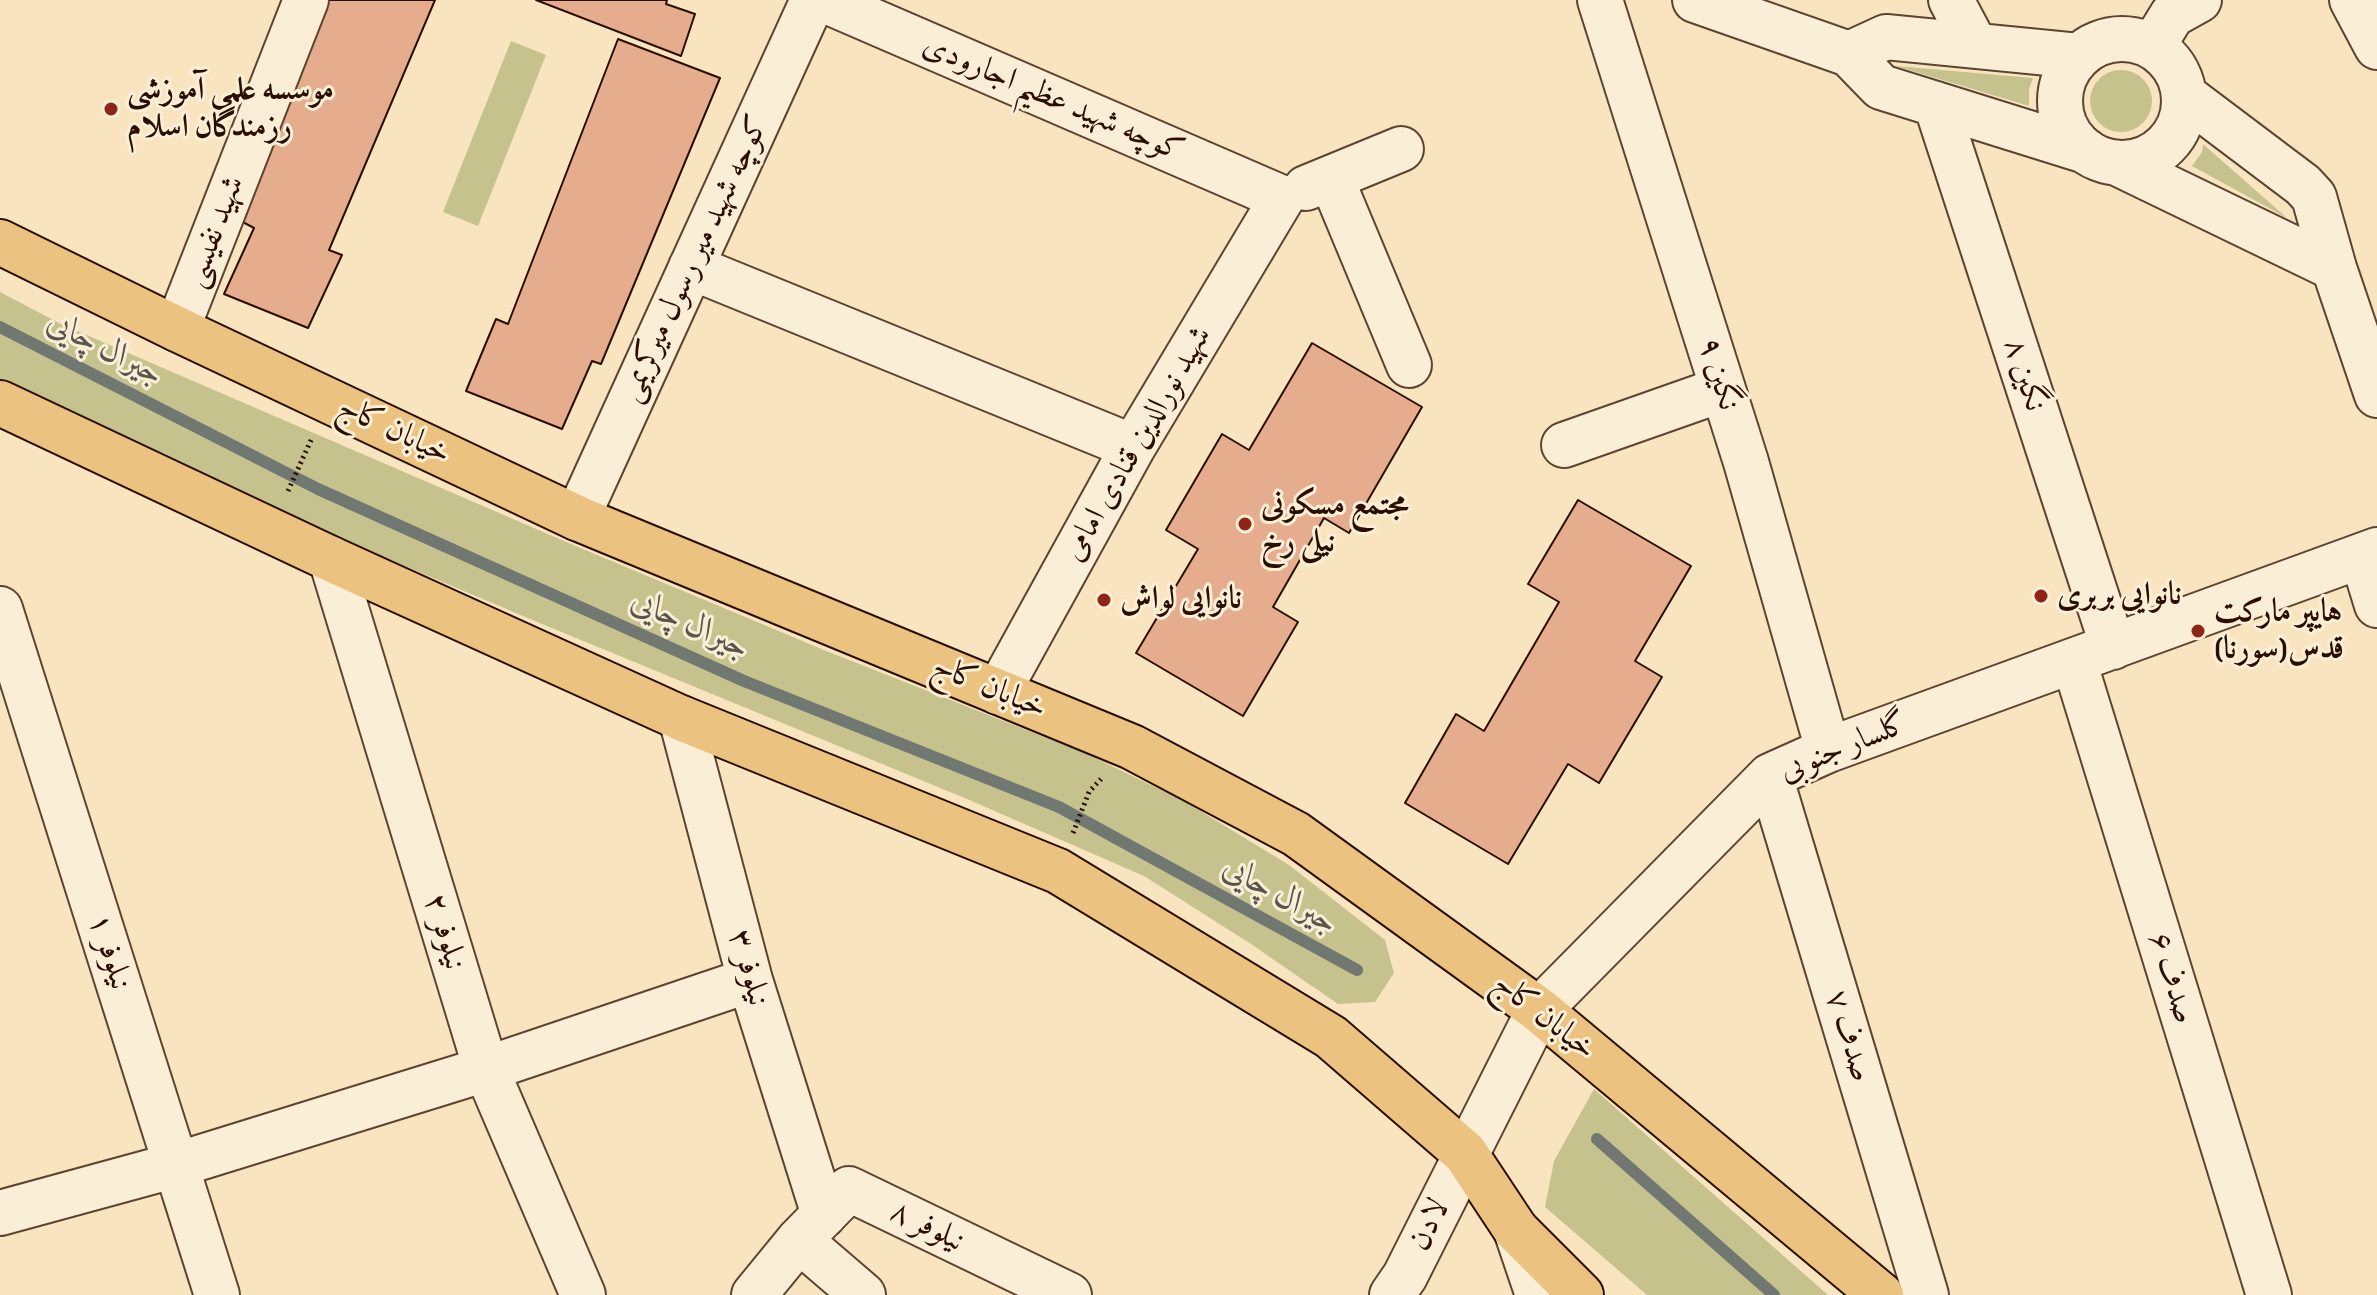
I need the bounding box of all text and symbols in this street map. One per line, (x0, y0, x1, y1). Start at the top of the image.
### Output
street label: کوچه شهید عظیم اجارودی (917, 27, 1189, 171)
place label: موسسه علمی آموزشی رزمندگان اسلام (127, 72, 334, 147)
marker: موسسه علمی آموزشی رزمندگان اسلام (102, 100, 120, 118)
street label: کوچه شهید میر رسول میرکریمی (612, 110, 778, 408)
street label: شهید نفیسی (176, 171, 254, 293)
water label: جیرال چایی (39, 302, 171, 396)
street label: شهید نورالدین قنادی امامی (1055, 320, 1221, 568)
street label: نگین ۹ (1689, 333, 1747, 415)
street label: نگین ۸ (1994, 334, 2054, 416)
street label: خیابان کاج (331, 388, 457, 474)
place label: مجتمع مسکونی نیلی رخ (1261, 487, 1408, 562)
marker: مجتمع مسکونی نیلی رخ (1236, 515, 1254, 533)
place label: نانوایی بربری (2057, 577, 2181, 615)
water label: جیرال چایی (624, 581, 756, 669)
place label: نانوایی لواش (1120, 581, 1242, 619)
marker: نانوایی بربری (2032, 587, 2050, 605)
marker: نانوایی لواش (1095, 591, 1113, 609)
place label: هایپر مارکت قدس(سورنا) (2214, 594, 2344, 669)
marker: هایپر مارکت قدس(سورنا) (2189, 622, 2207, 640)
street label: خیابان کاج (926, 648, 1052, 728)
street label: گلسار جنوبی (1774, 705, 1914, 791)
water label: جیرال چایی (1215, 848, 1345, 944)
street label: نیلوفر ۲ (414, 889, 474, 975)
street label: نیلوفر ۱ (79, 909, 139, 995)
street label: نیلوفر ۳ (719, 925, 777, 1011)
street label: صدف ۶ (2139, 927, 2203, 1029)
street label: خیابان کاج (1485, 965, 1603, 1069)
street label: صدف ۷ (1816, 985, 1880, 1087)
street label: نیلوفر ۸ (884, 1193, 970, 1261)
street label: لادن (1401, 1193, 1459, 1257)

